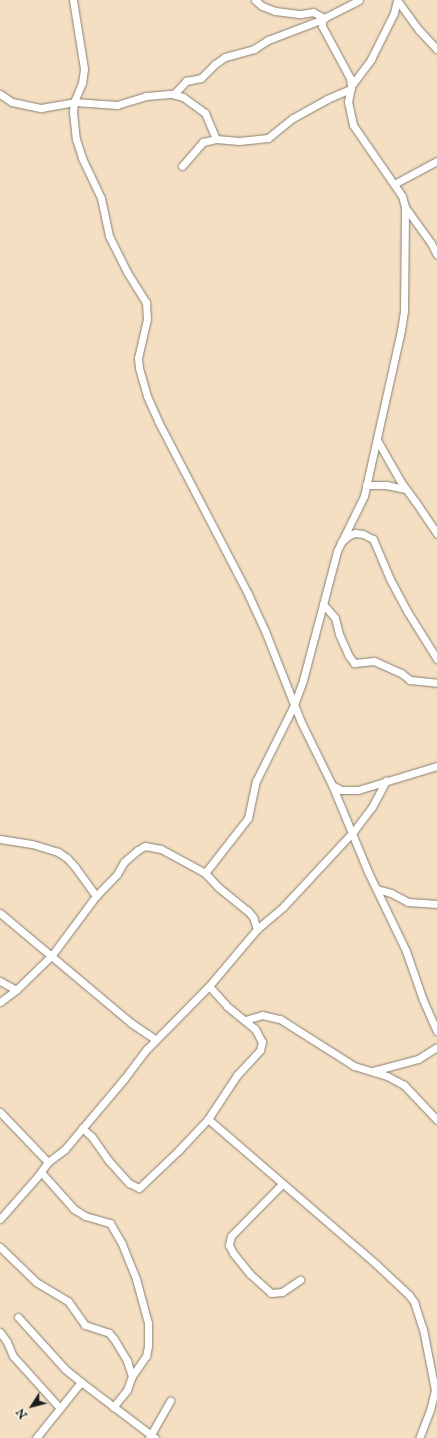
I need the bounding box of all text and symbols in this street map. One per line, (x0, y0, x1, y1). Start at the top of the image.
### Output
north arrow (12, 1386, 52, 1426)
text: N (14, 1406, 30, 1421)

